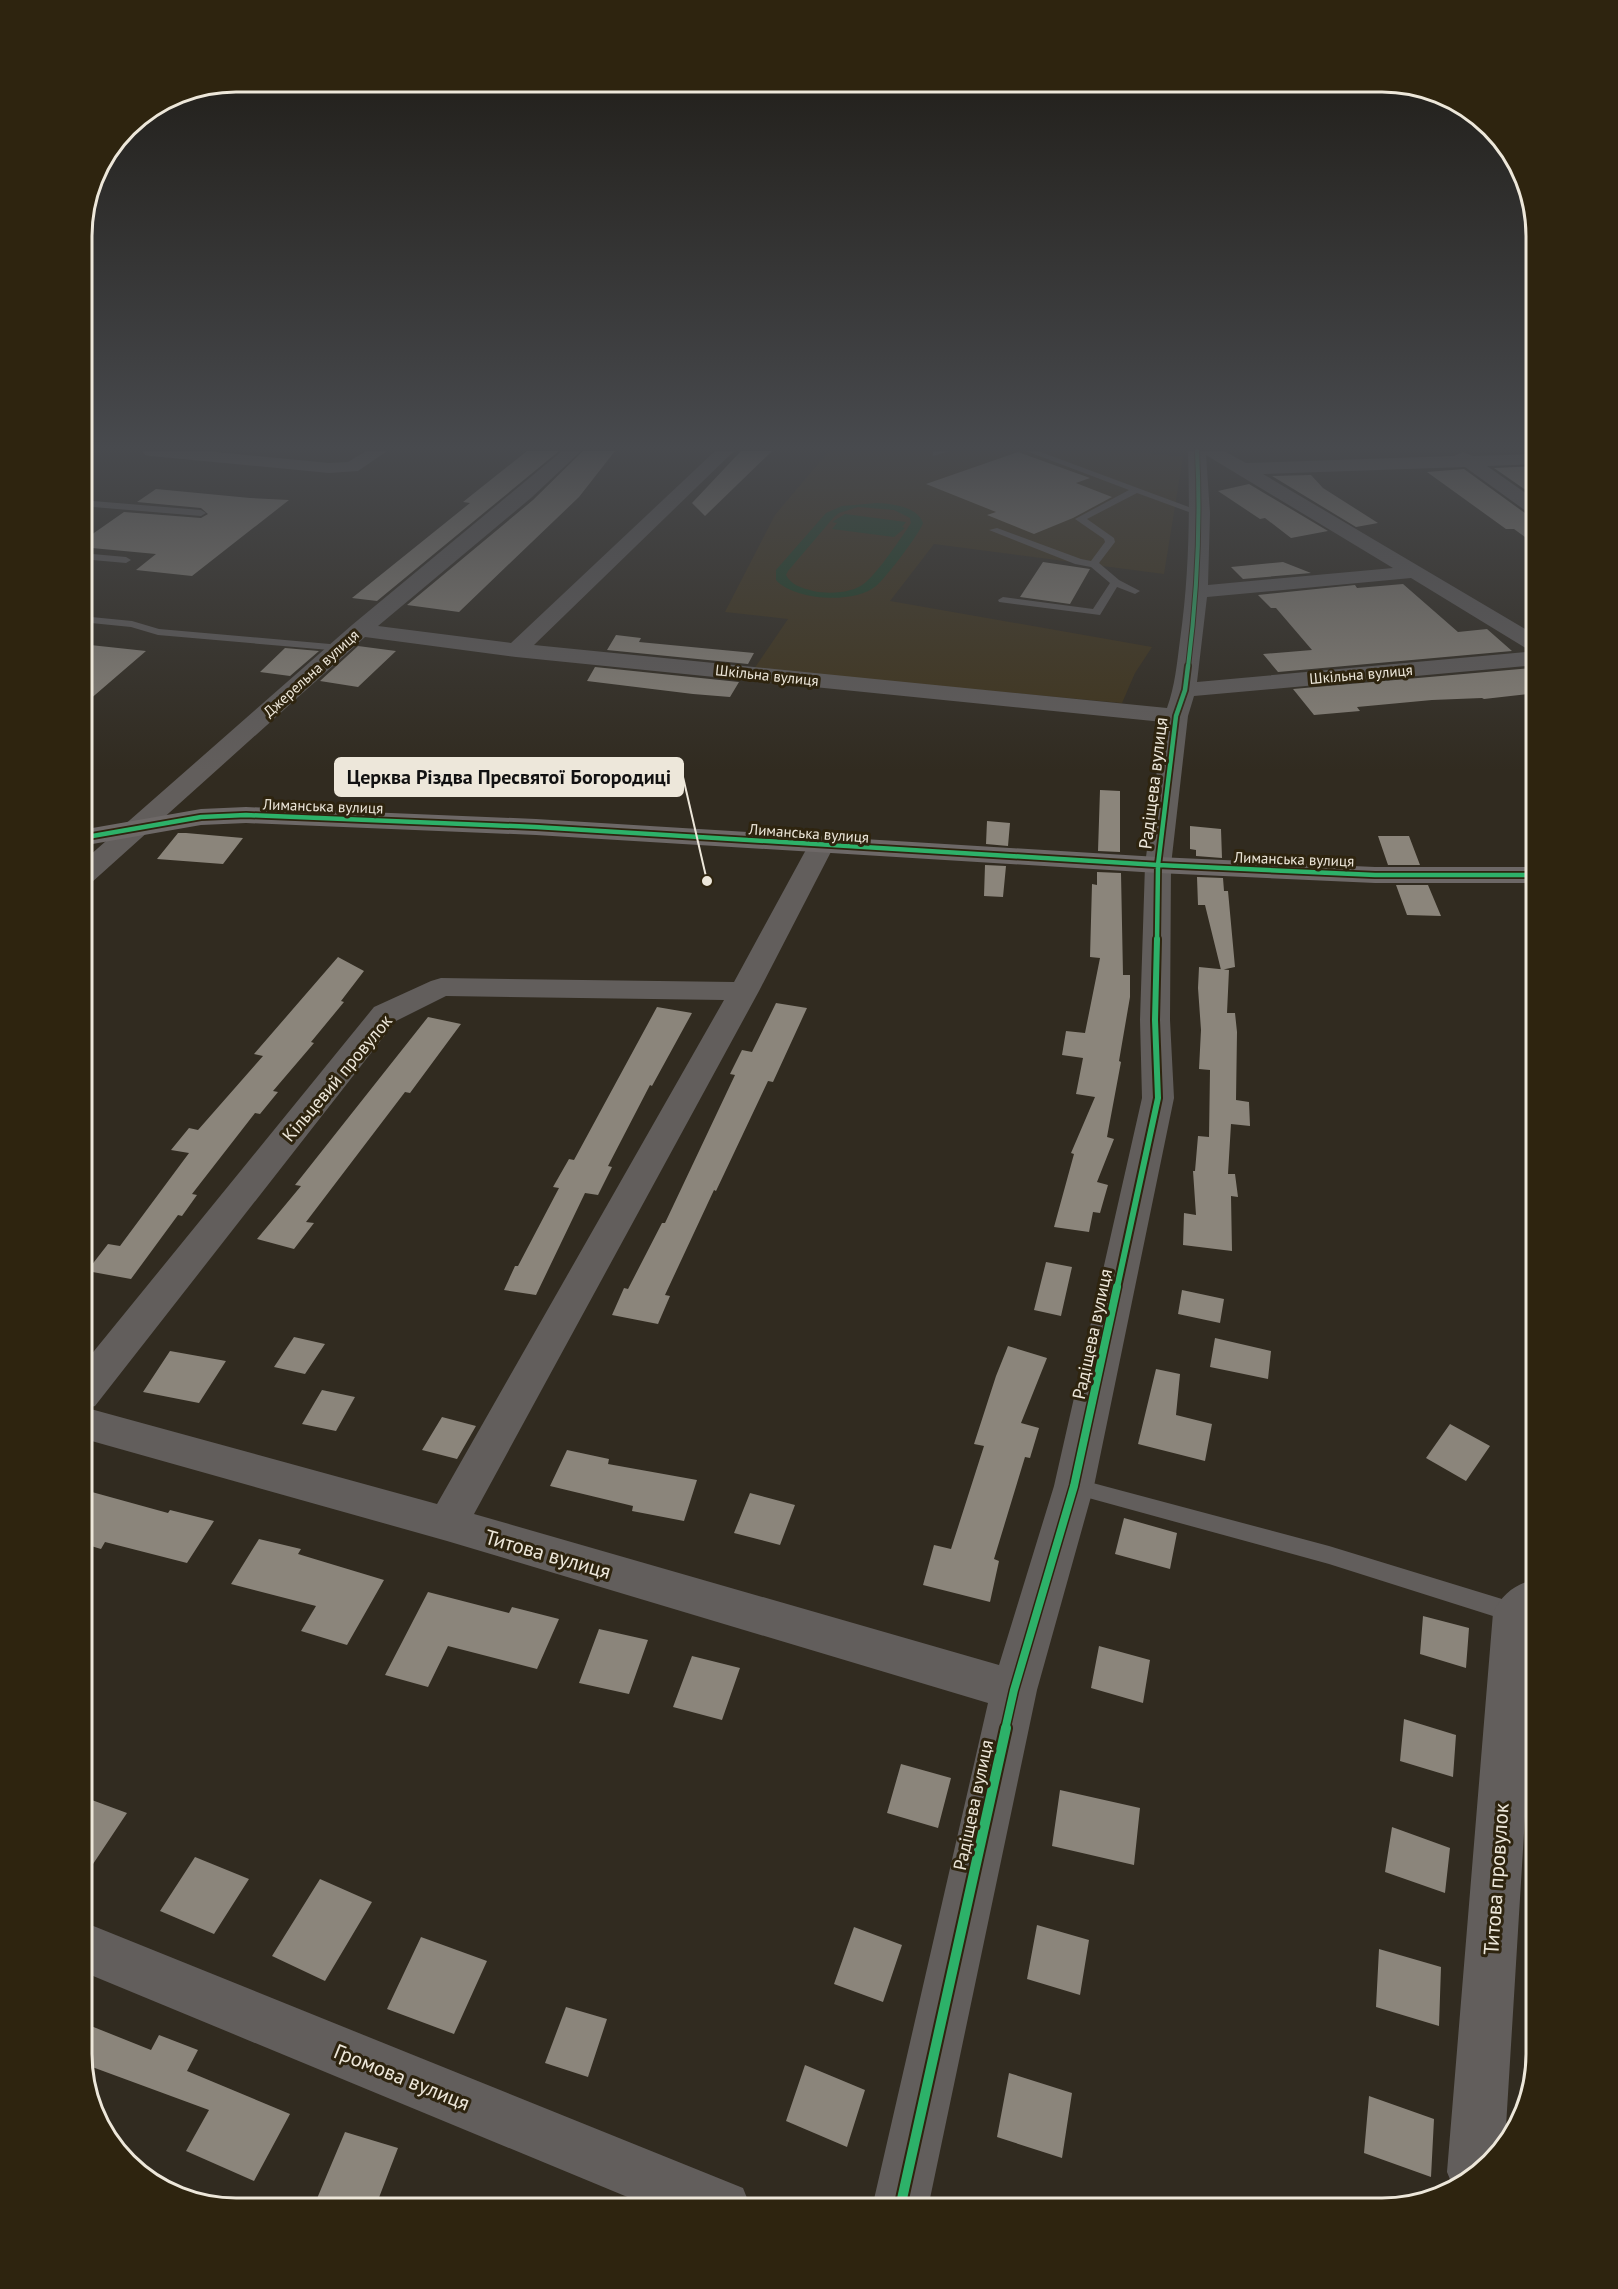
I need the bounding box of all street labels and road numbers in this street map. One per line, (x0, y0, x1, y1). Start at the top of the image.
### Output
street label: Джерельна вулиця (259, 625, 363, 721)
street label: Шкільна вулиця (714, 660, 820, 690)
street label: Шкільна вулиця (1308, 660, 1414, 688)
street label: Радіщева вулиця (1133, 716, 1173, 850)
street label: Лиманська вулиця (261, 794, 384, 818)
street label: Лиманська вулиця (747, 819, 870, 847)
street label: Лиманська вулиця (1232, 847, 1355, 871)
street label: Кільцевий провулок (277, 1009, 397, 1146)
street label: Радіщева вулиця (1067, 1267, 1117, 1401)
street label: Титова вулиця (482, 1523, 614, 1585)
street label: Радіщева вулиця (948, 1738, 998, 1872)
street label: Титова провулок (1477, 1802, 1515, 1956)
street label: Громова вулиця (330, 2037, 474, 2117)

